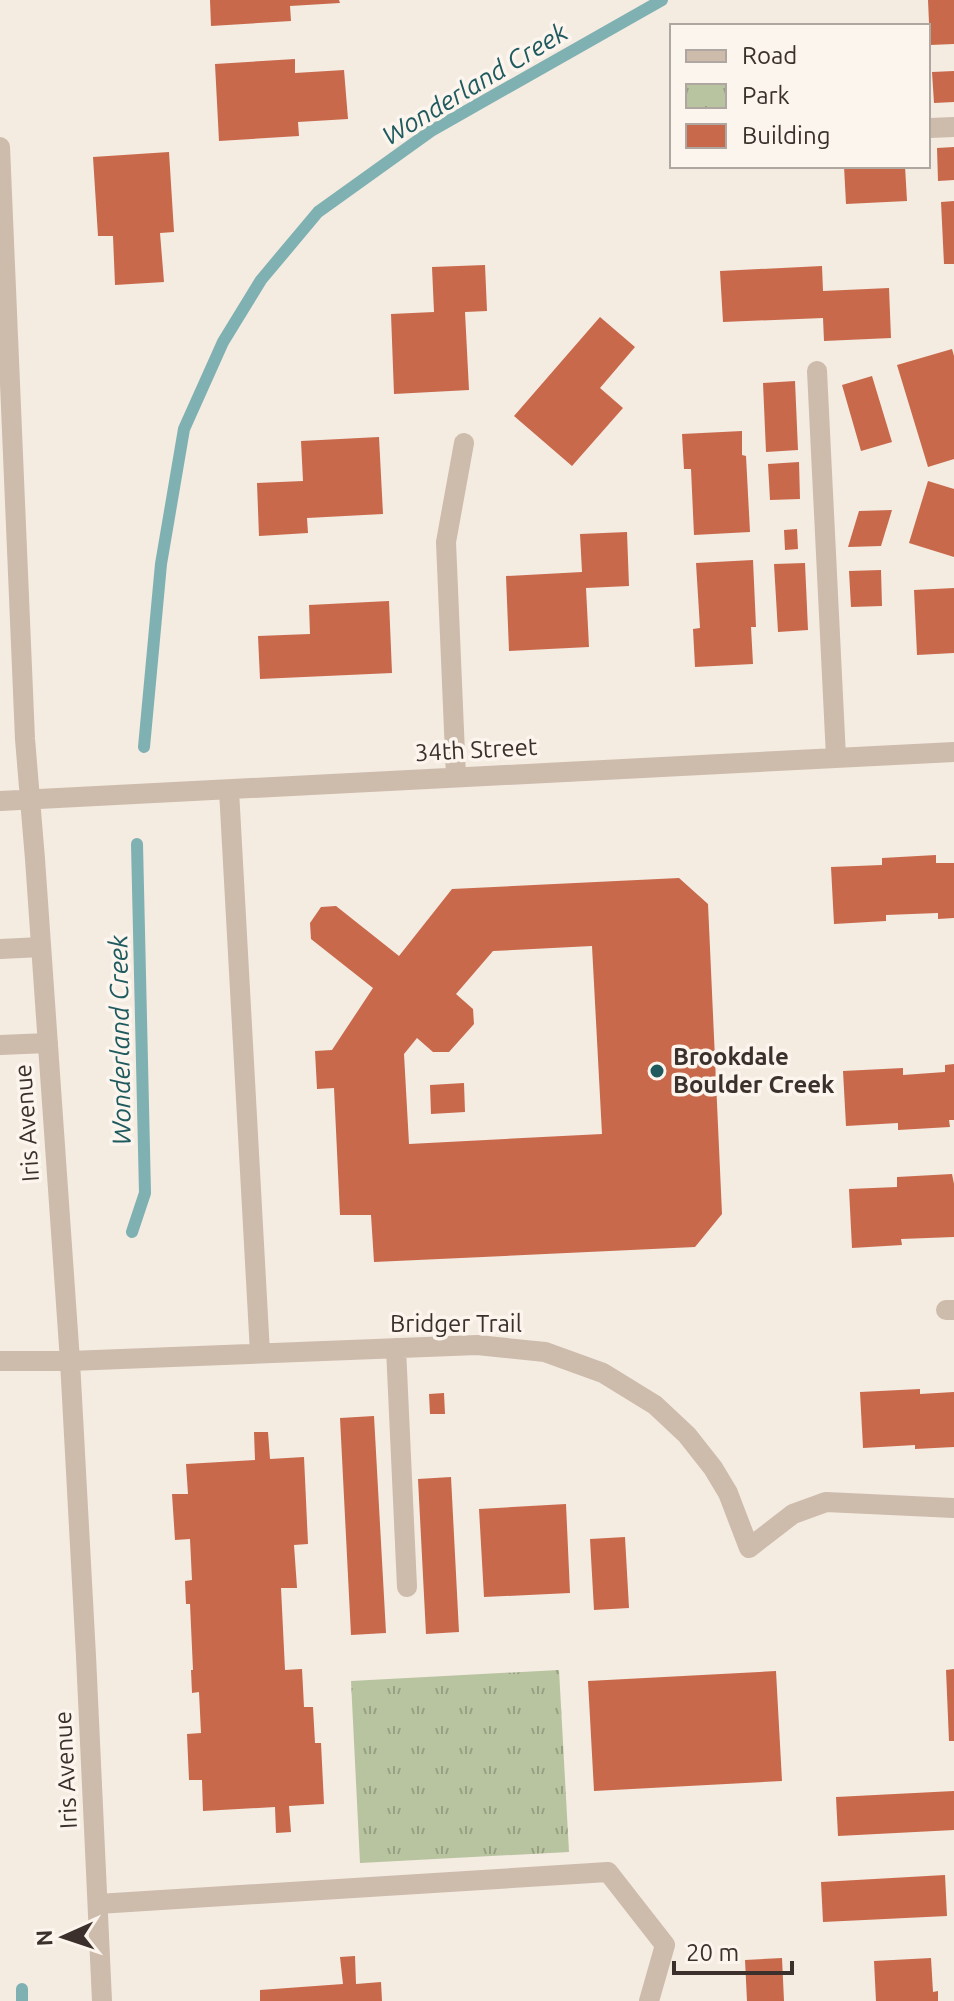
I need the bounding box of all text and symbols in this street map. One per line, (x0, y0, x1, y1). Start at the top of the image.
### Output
water label: Wonderland Creek (377, 17, 573, 150)
legend (670, 24, 930, 168)
text: Road (742, 42, 797, 69)
text: Park (742, 82, 790, 109)
text: Building (742, 122, 830, 149)
street label: 34th Street (414, 733, 539, 766)
water label: Wonderland Creek (103, 934, 136, 1146)
place label: Brookdale Boulder Creek (673, 1043, 835, 1098)
marker: Brookdale Boulder Creek (648, 1062, 666, 1080)
street label: Iris Avenue (9, 1063, 44, 1183)
street label: Bridger Trail (390, 1310, 522, 1337)
street label: Iris Avenue (49, 1710, 82, 1830)
north arrow (24, 1897, 104, 1977)
scale bar (674, 1925, 792, 1975)
text: N (31, 1929, 56, 1947)
text: 20 m (686, 1939, 739, 1966)

